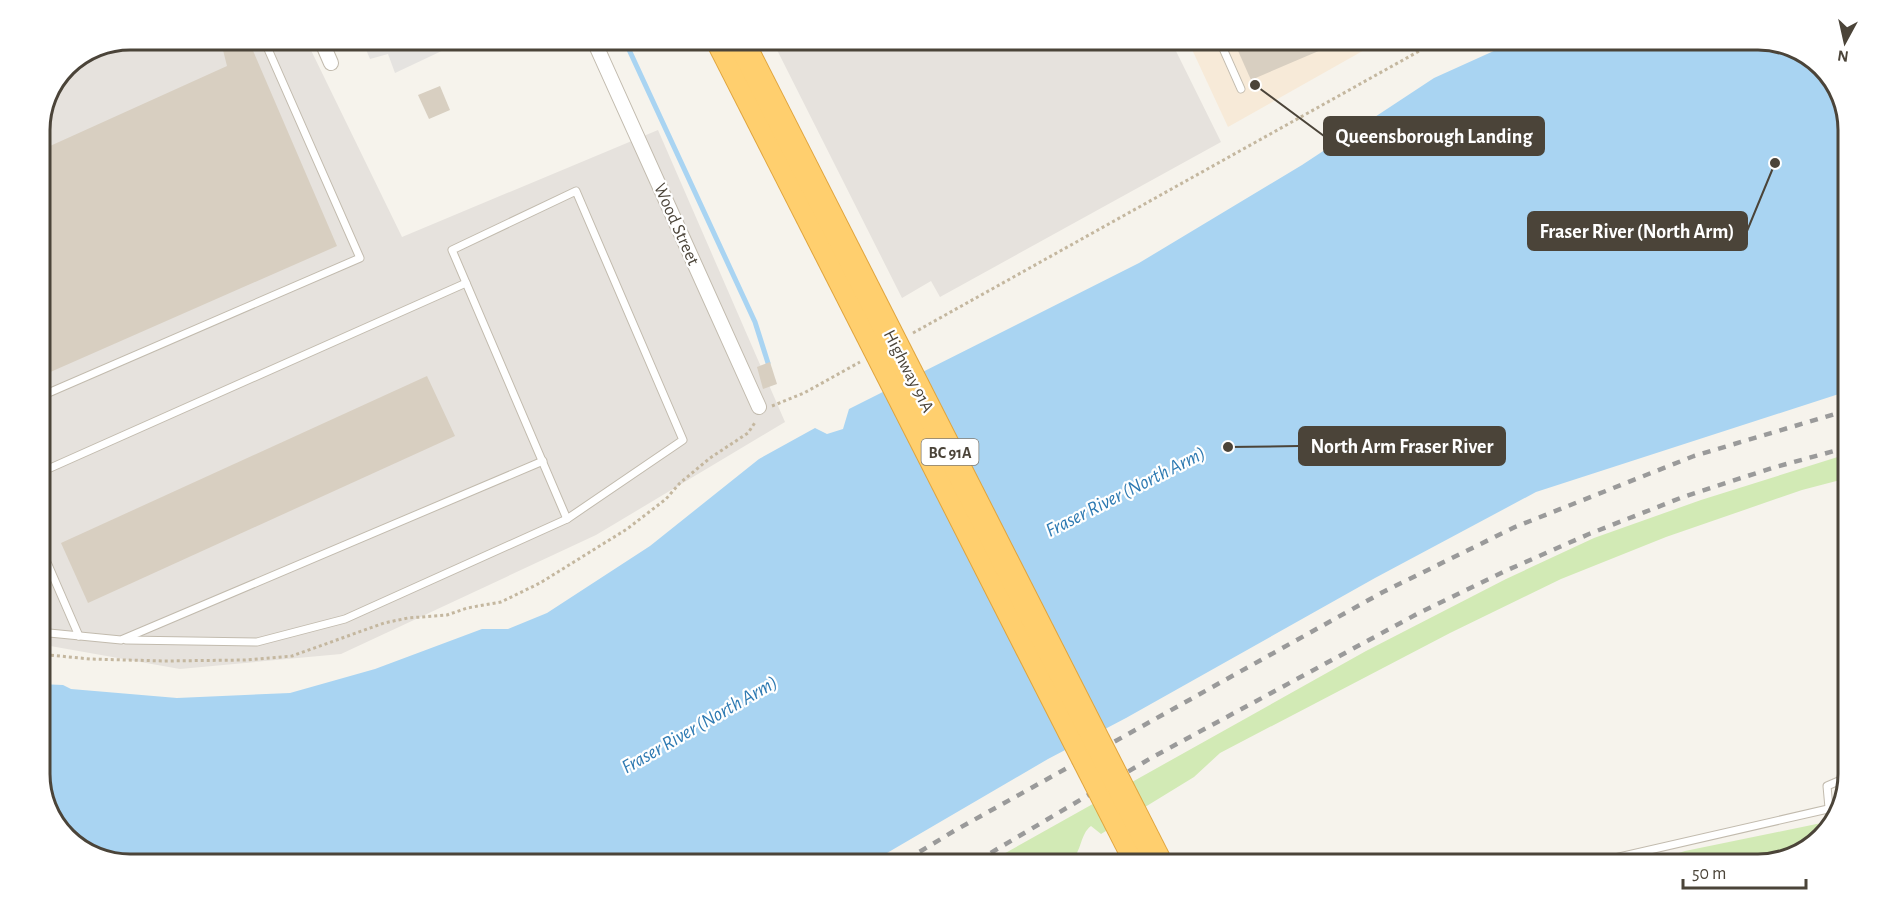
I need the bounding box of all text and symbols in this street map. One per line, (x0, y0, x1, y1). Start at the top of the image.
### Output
north arrow (1815, 12, 1875, 72)
text: N (1836, 47, 1850, 65)
callout: Queensborough Landing (1324, 117, 1544, 155)
text: Queensborough Landing (1336, 127, 1533, 148)
street label: Wood Street (650, 181, 702, 268)
callout: Fraser River (North Arm) (1528, 212, 1747, 250)
text: Fraser River (North Arm) (1540, 222, 1734, 242)
street label: Highway 91A (880, 327, 937, 416)
callout: North Arm Fraser River (1299, 427, 1505, 465)
text: North Arm Fraser River (1311, 437, 1493, 457)
road number: BC 91A (922, 439, 978, 465)
water label: Fraser River (North Arm) (1042, 443, 1209, 541)
water label: Fraser River (North Arm) (618, 672, 781, 778)
scale bar (1683, 852, 1806, 890)
text: 50 m (1692, 865, 1726, 883)

